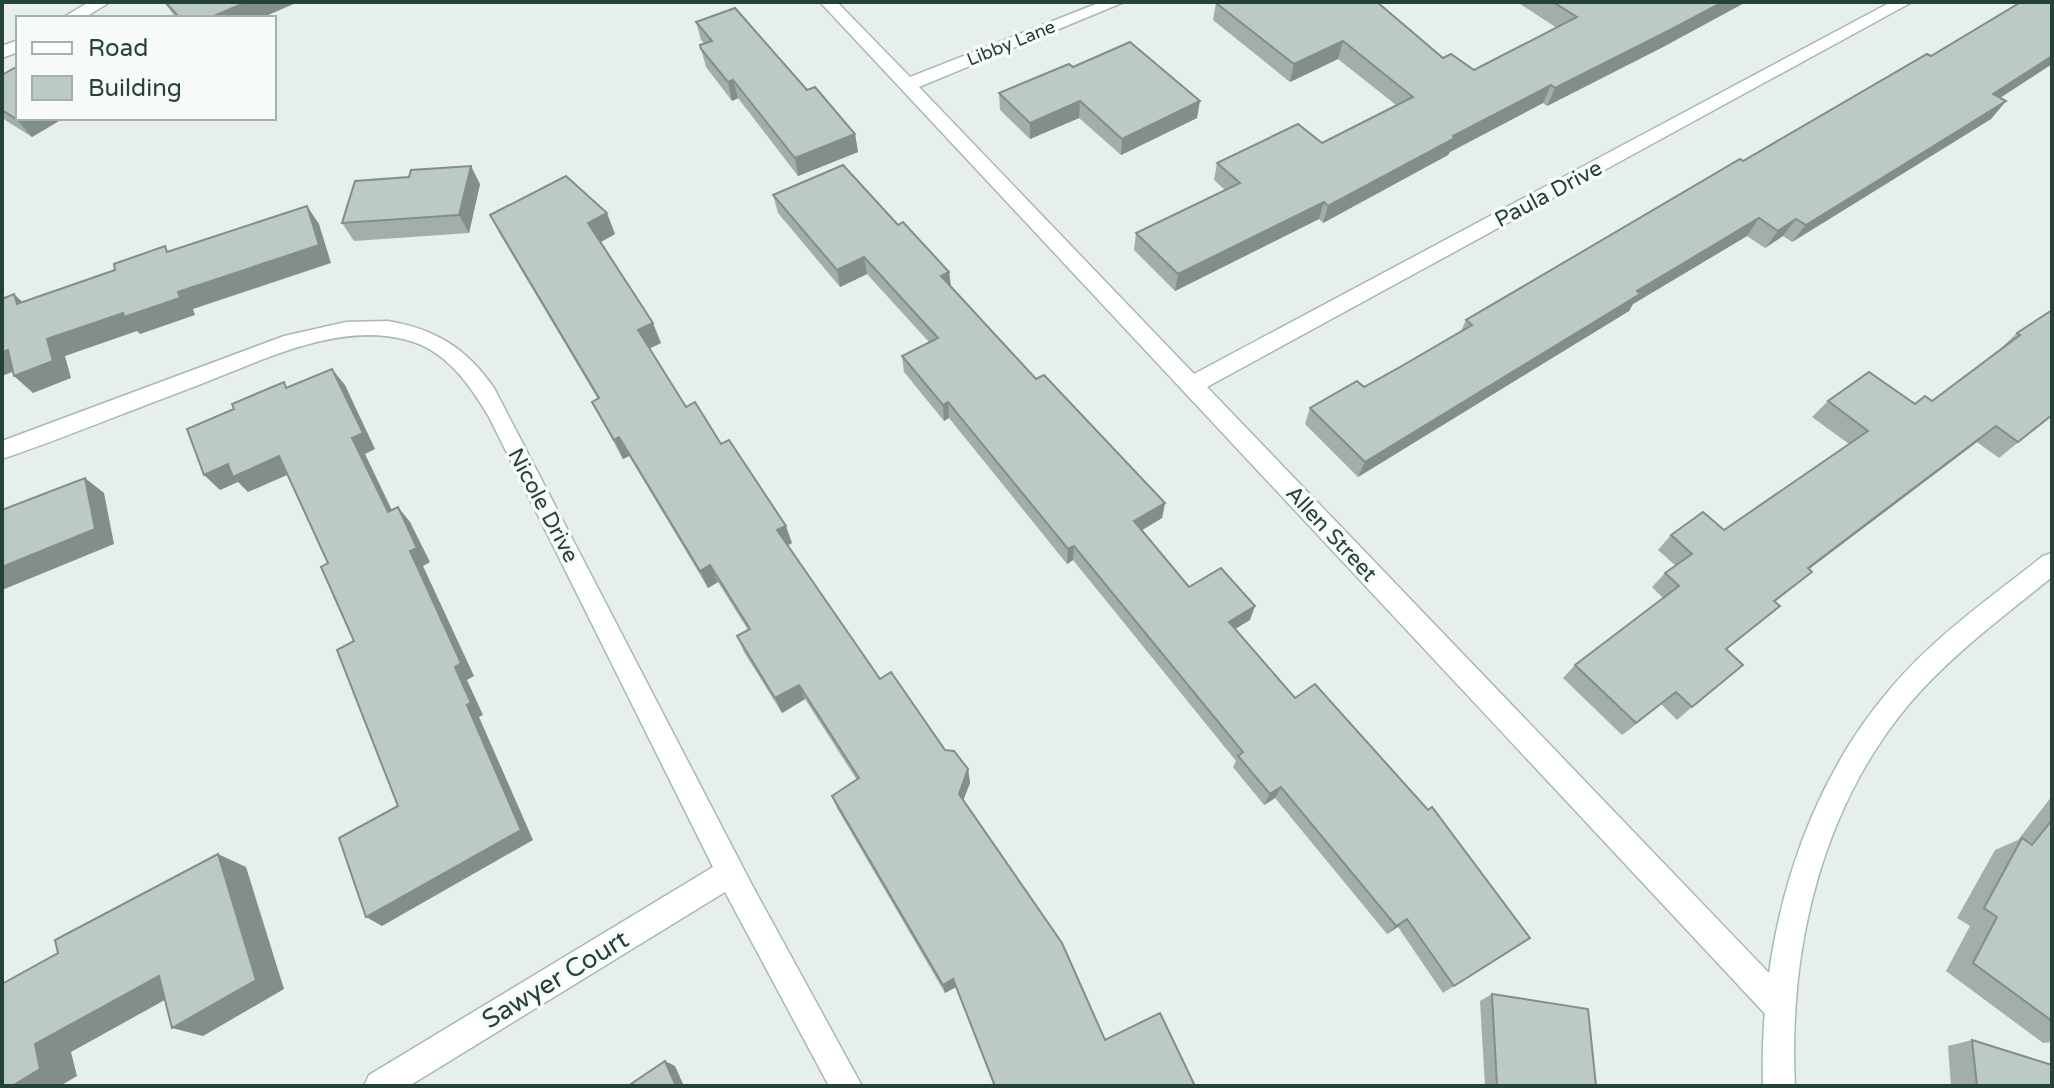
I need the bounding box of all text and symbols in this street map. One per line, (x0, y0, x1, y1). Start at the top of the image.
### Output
street label: Libby Lane (964, 15, 1058, 71)
legend (16, 16, 276, 120)
text: Road (88, 34, 148, 63)
text: Building (88, 74, 182, 103)
street label: Paula Drive (1490, 155, 1607, 233)
street label: Nicole Drive (502, 444, 584, 567)
street label: Allen Street (1280, 480, 1382, 587)
street label: Sawyer Court (476, 924, 634, 1035)

